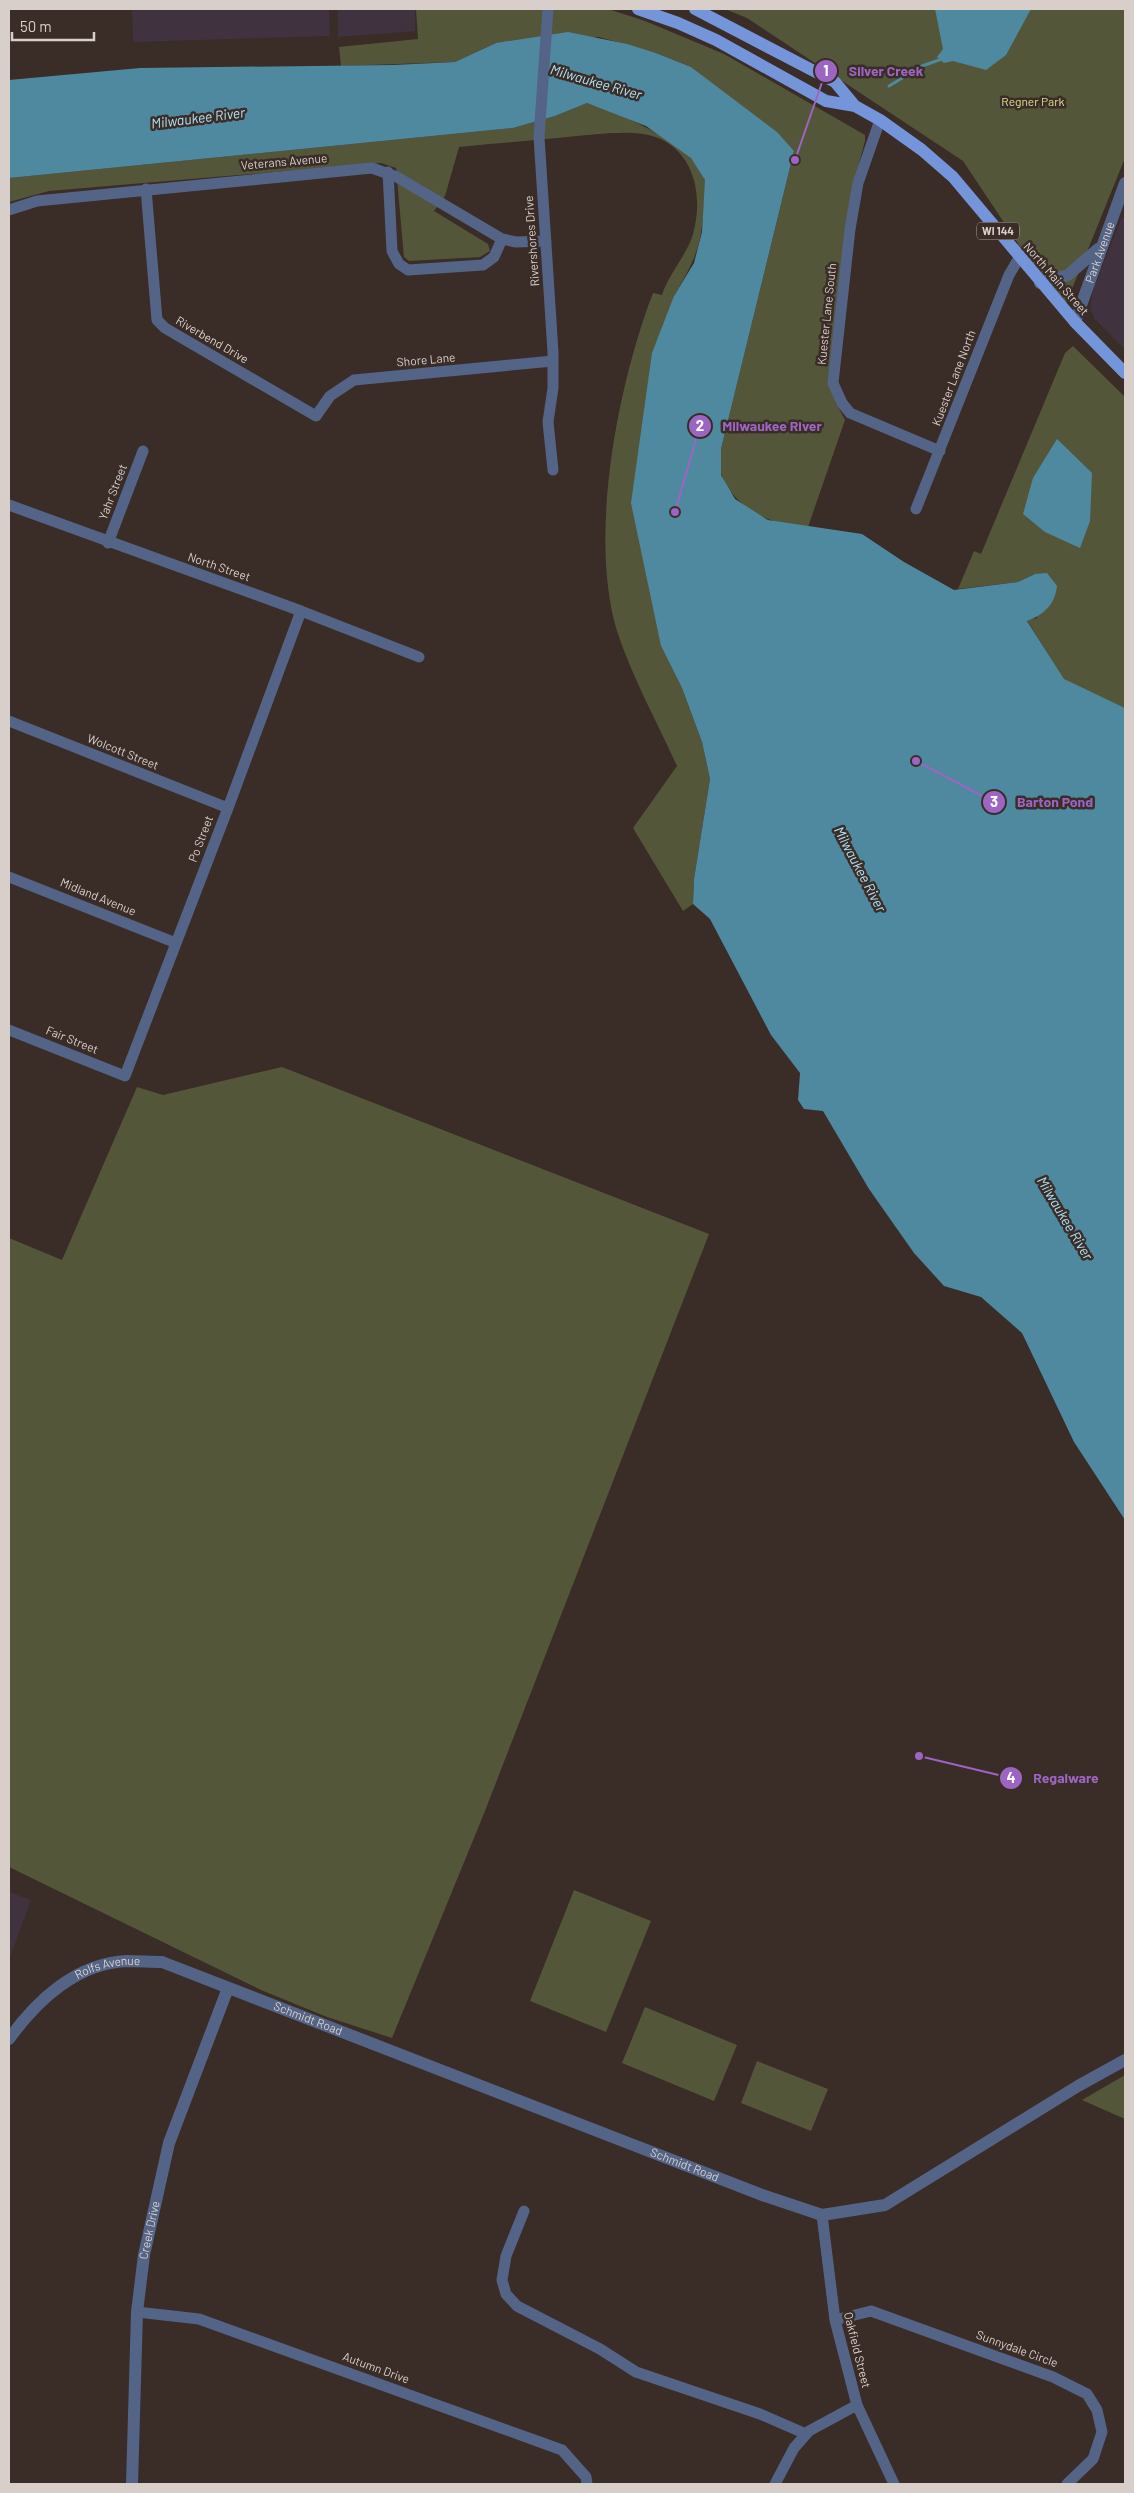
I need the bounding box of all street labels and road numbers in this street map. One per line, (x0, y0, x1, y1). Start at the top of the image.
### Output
street label: Veterans Avenue (240, 150, 328, 172)
street label: Rivershores Drive (521, 195, 541, 287)
street label: Park Avenue (1082, 219, 1117, 285)
road number: WI 144 (977, 222, 1019, 240)
street label: North Main Street (1021, 239, 1092, 318)
street label: Kuester Lane South (814, 262, 838, 365)
street label: Riverbend Drive (174, 313, 251, 366)
street label: Kuester Lane North (928, 328, 978, 427)
street label: Shore Lane (396, 349, 456, 369)
street label: Yahr Street (95, 462, 129, 521)
street label: North Street (186, 549, 252, 583)
street label: Wolcott Street (86, 730, 161, 772)
street label: Po Street (185, 813, 215, 864)
street label: Midland Avenue (58, 874, 138, 918)
street label: Fair Street (44, 1022, 101, 1056)
street label: Rolfs Avenue (72, 1953, 140, 1981)
street label: Schmidt Road (272, 1998, 345, 2037)
street label: Schmidt Road (649, 2144, 721, 2184)
street label: Creek Drive (136, 2199, 162, 2260)
street label: Oakfield Street (842, 2310, 874, 2389)
street label: Sunnydale Circle (975, 2327, 1060, 2369)
street label: Autumn Drive (341, 2349, 412, 2386)

